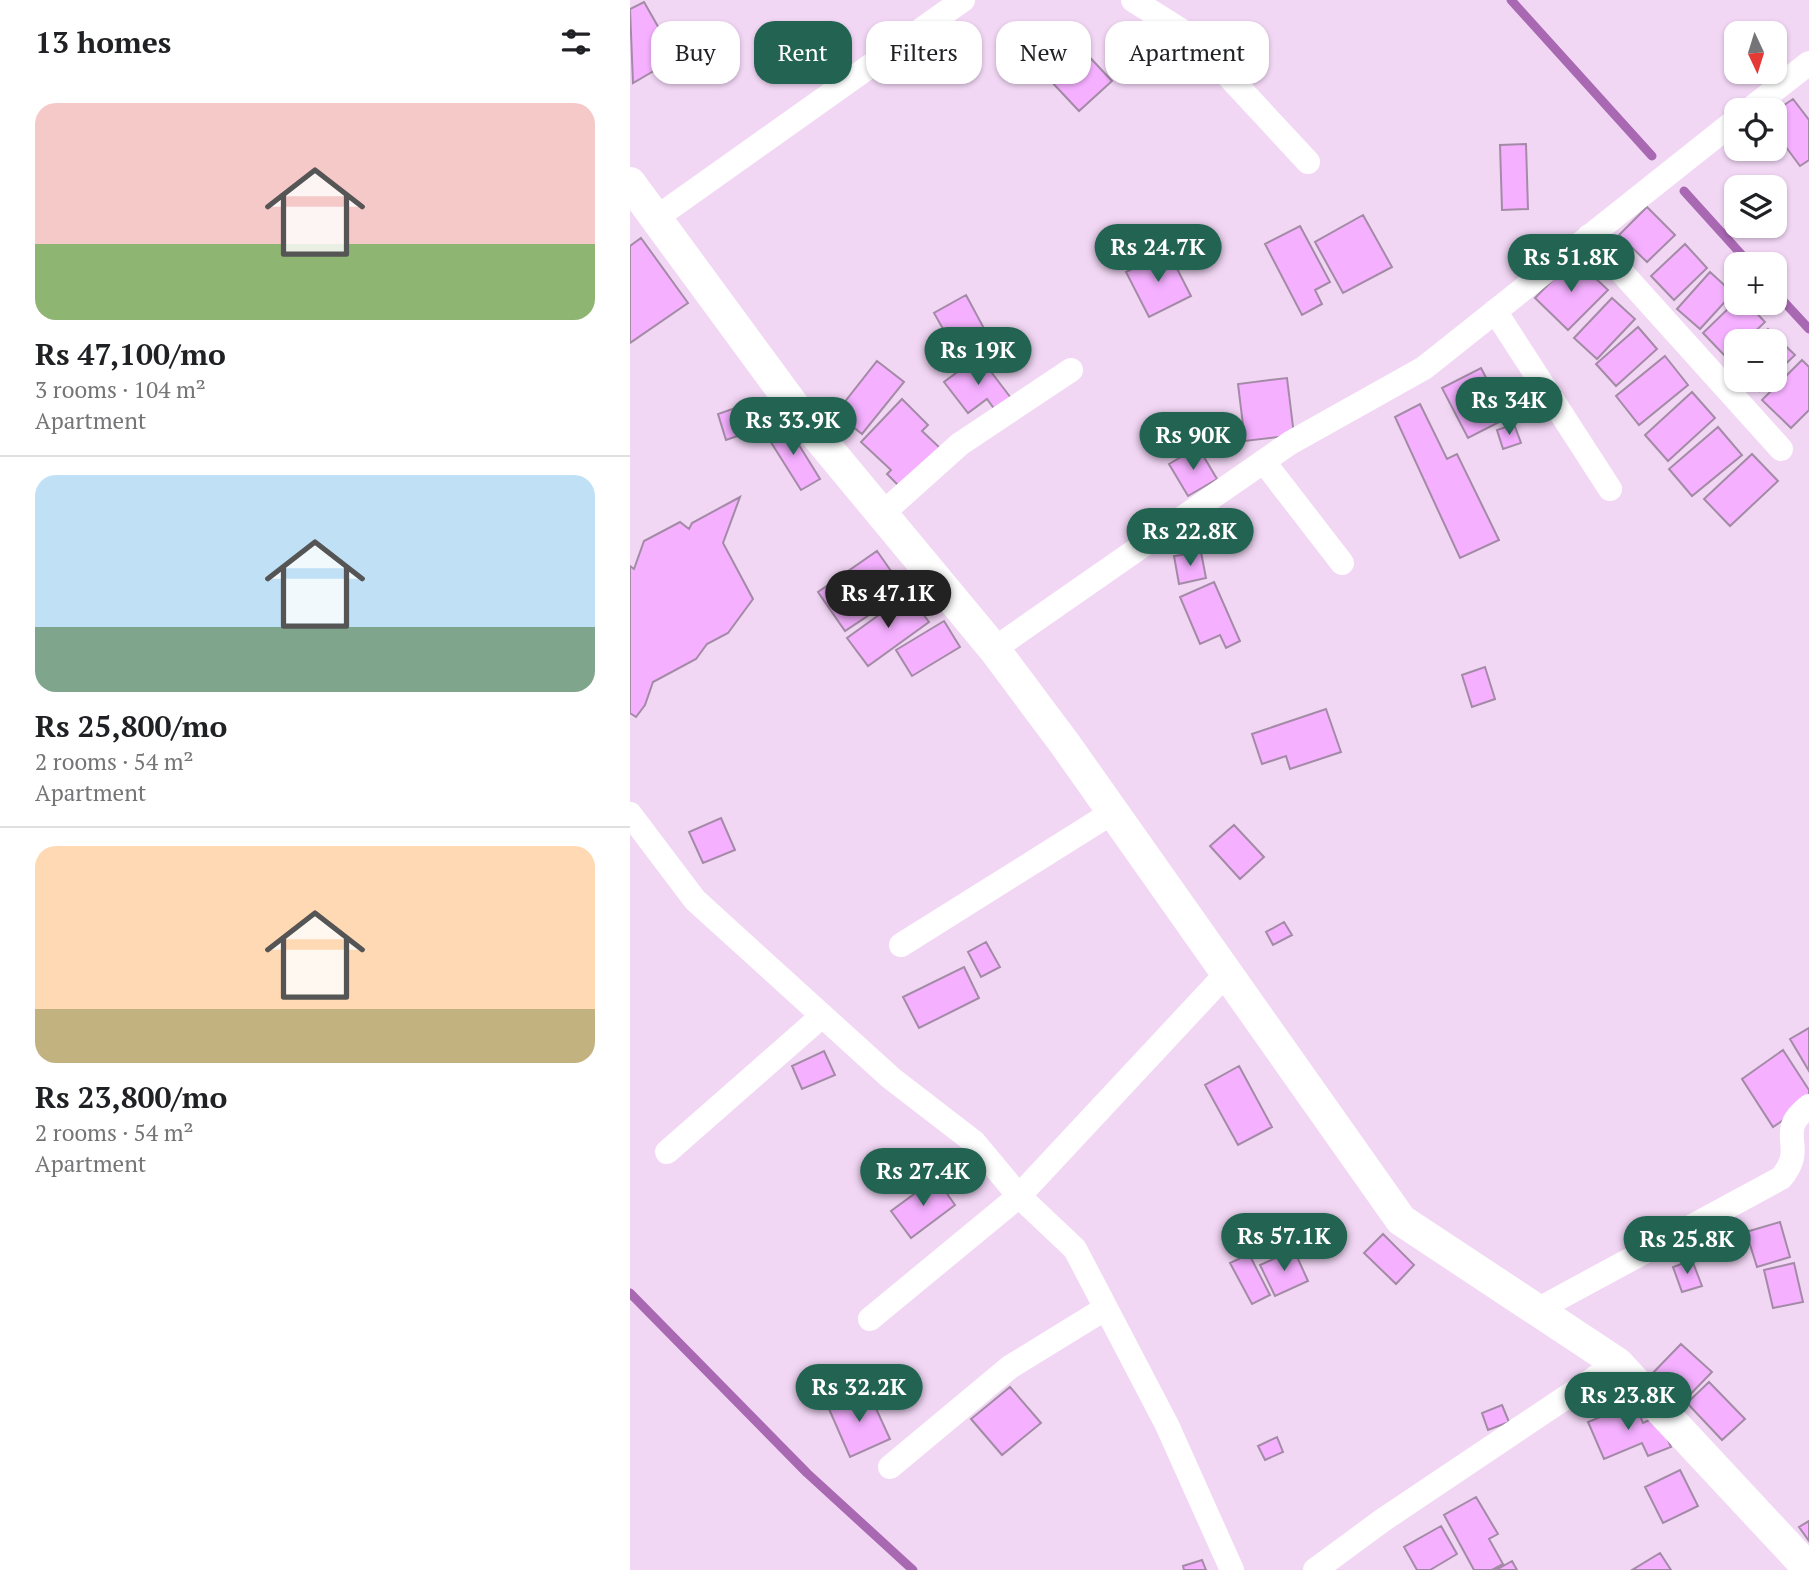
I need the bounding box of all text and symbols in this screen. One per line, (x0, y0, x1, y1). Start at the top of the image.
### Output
chip: Buy (651, 21, 740, 84)
chip: Rent (754, 21, 852, 84)
chip: Filters (866, 21, 982, 84)
chip: New (996, 21, 1091, 84)
chip: Apartment (1105, 21, 1269, 84)
north arrow (1724, 21, 1787, 84)
map controls (1724, 21, 1787, 392)
text: 13 homes (35, 22, 171, 62)
icon: filters (557, 23, 595, 61)
button: locate (1724, 98, 1787, 161)
icon: home (252, 149, 378, 275)
button: layers (1724, 175, 1787, 238)
pin: Rs 24.7K (1086, 224, 1230, 284)
text: Rs 24.7K (1111, 231, 1205, 262)
pin: Rs 51.8K (1499, 234, 1643, 294)
text: Rs 51.8K (1524, 241, 1618, 272)
button: + (1724, 252, 1787, 315)
pin: Rs 19K (921, 328, 1035, 387)
button: − (1724, 329, 1787, 392)
text: Rs 47,100/mo (35, 334, 226, 374)
text: Rs 19K (941, 334, 1015, 365)
text: 3 rooms · 104 m² (35, 374, 206, 405)
pin: Rs 34K (1452, 378, 1566, 437)
text: Rs 34K (1472, 384, 1546, 415)
pin: Rs 33.9K (721, 398, 865, 457)
text: Rs 33.9K (746, 404, 840, 435)
text: Apartment (35, 405, 146, 436)
pin: Rs 90K (1136, 412, 1250, 472)
text: Rs 90K (1156, 419, 1230, 450)
pin: Rs 22.8K (1118, 508, 1262, 568)
text: Rs 22.8K (1143, 515, 1237, 546)
icon: home (252, 521, 378, 647)
pin: Rs 47.1K (816, 570, 960, 630)
text: Rs 47.1K (841, 577, 935, 608)
text: Rs 25,800/mo (35, 706, 227, 746)
text: 2 rooms · 54 m² (35, 746, 194, 777)
text: Apartment (35, 777, 146, 808)
icon: home (252, 892, 378, 1018)
text: Rs 23,800/mo (35, 1077, 227, 1117)
text: 2 rooms · 54 m² (35, 1117, 194, 1148)
text: Apartment (35, 1148, 146, 1179)
pin: Rs 27.4K (851, 1148, 995, 1208)
text: Rs 27.4K (876, 1155, 970, 1186)
pin: Rs 57.1K (1212, 1214, 1356, 1273)
pin: Rs 25.8K (1615, 1216, 1759, 1276)
text: Rs 57.1K (1237, 1220, 1331, 1251)
text: Rs 25.8K (1640, 1223, 1734, 1254)
pin: Rs 32.2K (787, 1364, 931, 1424)
text: Rs 32.2K (812, 1371, 906, 1402)
pin: Rs 23.8K (1556, 1372, 1700, 1432)
text: Rs 23.8K (1581, 1379, 1675, 1410)

